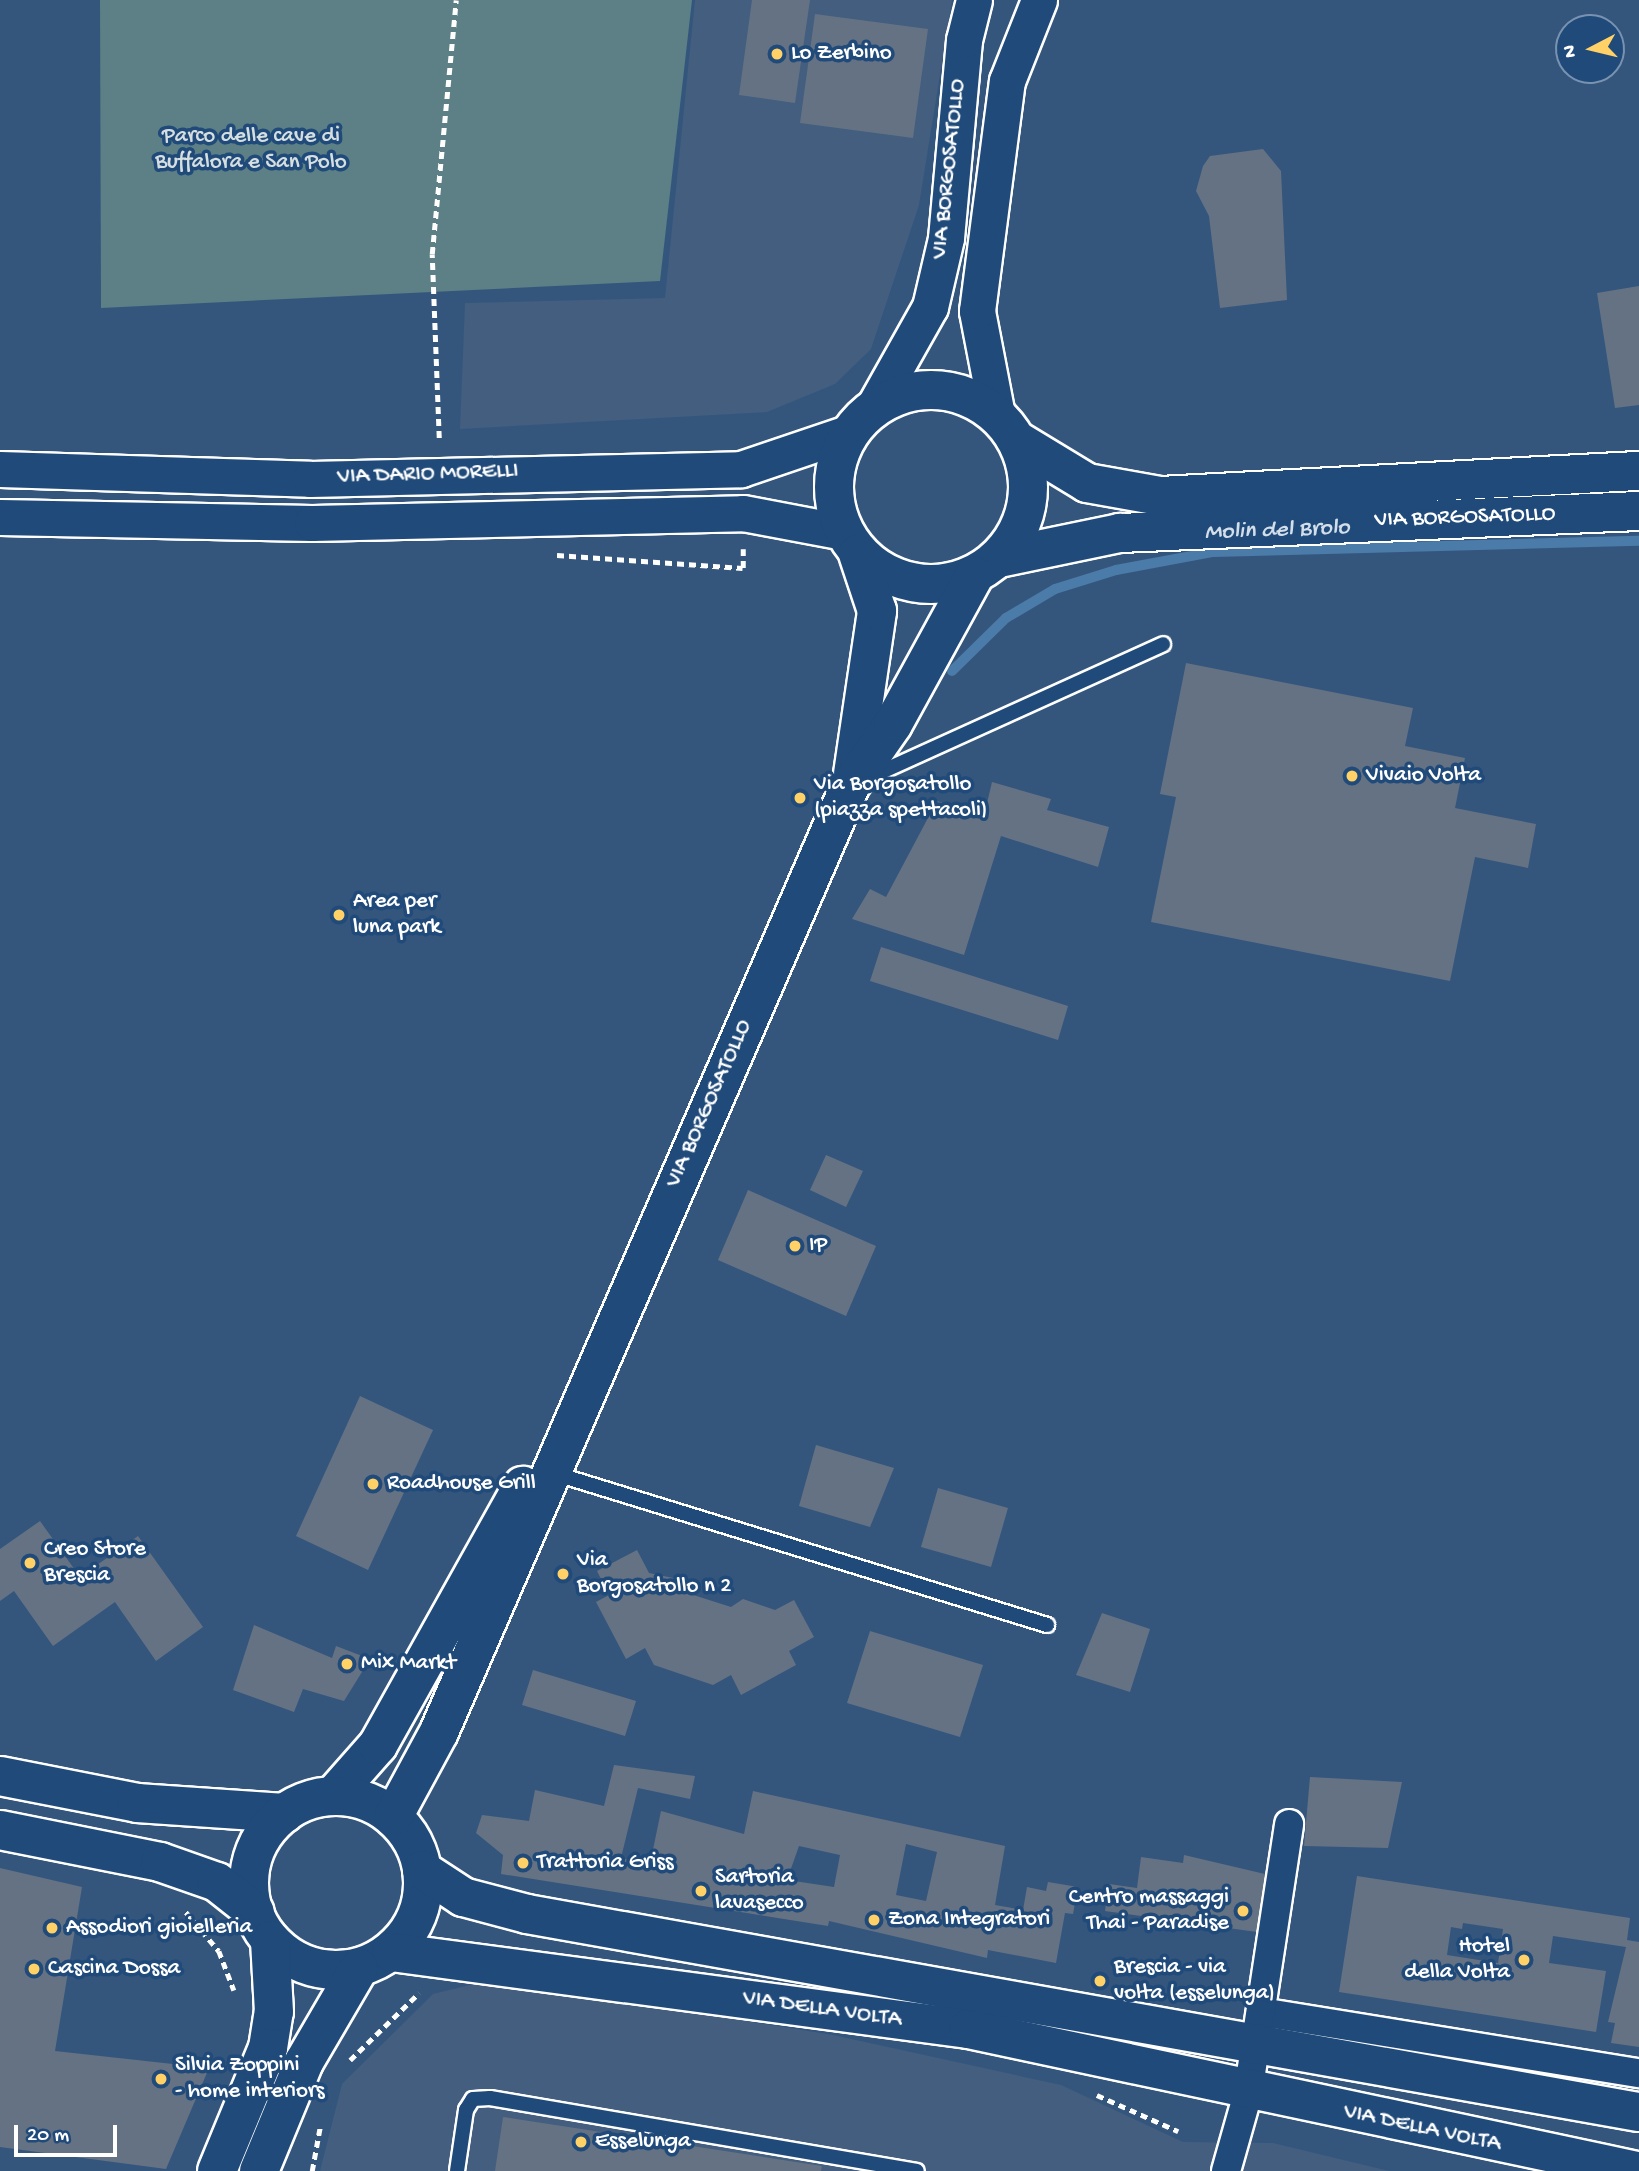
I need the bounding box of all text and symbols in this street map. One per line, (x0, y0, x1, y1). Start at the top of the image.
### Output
north arrow (1555, 14, 1625, 84)
place label: Lo Zerbino (791, 40, 892, 68)
text: N (1558, 44, 1583, 59)
marker: Lo Zerbino (769, 46, 785, 62)
street label: VIA BORGOSATOLLO (927, 78, 973, 260)
park label: Parco delle cave di Buffalora e San Polo (155, 123, 347, 177)
street label: VIA DARIO MORELLI (337, 458, 519, 492)
street label: VIA BORGOSATOLLO (1374, 501, 1556, 535)
water label: Molin del Brolo (1204, 514, 1350, 548)
place label: Vivaio Volta (1366, 762, 1481, 790)
marker: Vivaio Volta (1344, 768, 1360, 784)
place label: Via Borgosatollo (piazza spettacoli) (814, 771, 988, 825)
marker: Via Borgosatollo (piazza spettacoli) (792, 790, 808, 806)
place label: Area per luna park (353, 888, 440, 942)
marker: Area per luna park (331, 907, 347, 923)
street label: VIA BORGOSATOLLO (661, 1016, 759, 1192)
place label: IP (809, 1232, 827, 1260)
marker: IP (787, 1238, 803, 1254)
place label: Roadhouse Grill (387, 1470, 536, 1498)
marker: Roadhouse Grill (365, 1476, 381, 1492)
place label: Creo Store Brescia (44, 1536, 146, 1590)
place label: Via Borgosatollo n 2 (577, 1547, 732, 1601)
marker: Creo Store Brescia (22, 1555, 38, 1571)
marker: Via Borgosatollo n 2 (555, 1566, 571, 1582)
place label: Mix Markt (361, 1650, 456, 1678)
marker: Mix Markt (339, 1656, 355, 1672)
place label: Trattoria Griss (537, 1849, 673, 1877)
marker: Trattoria Griss (515, 1855, 531, 1871)
place label: Sartoria lavasecco (715, 1864, 804, 1918)
marker: Sartoria lavasecco (693, 1883, 709, 1899)
place label: Centro massaggi Thai - Paradise (1069, 1884, 1229, 1938)
marker: Centro massaggi Thai - Paradise (1235, 1903, 1251, 1919)
place label: Zona Integratori (888, 1906, 1050, 1934)
marker: Zona Integratori (866, 1912, 882, 1928)
place label: Assodiori gioielleria (66, 1914, 252, 1942)
marker: Assodiori gioielleria (44, 1920, 60, 1936)
place label: Hotel della Volta (1404, 1933, 1510, 1987)
marker: Hotel della Volta (1516, 1952, 1532, 1968)
place label: Brescia - via volta (esselunga) (1114, 1954, 1275, 2008)
place label: Cascina Dossa (48, 1955, 180, 1983)
marker: Cascina Dossa (26, 1961, 42, 1977)
marker: Brescia - via volta (esselunga) (1092, 1973, 1108, 1989)
street label: VIA DELLA VOLTA (741, 1985, 903, 2035)
place label: Silvia Zoppini - home interiors (175, 2052, 324, 2106)
marker: Silvia Zoppini - home interiors (153, 2071, 169, 2087)
street label: VIA DELLA VOLTA (1341, 2099, 1503, 2159)
scale bar (18, 2112, 121, 2156)
text: 20 m (27, 2124, 69, 2149)
place label: Esselunga (595, 2128, 691, 2156)
marker: Esselunga (573, 2134, 589, 2150)

